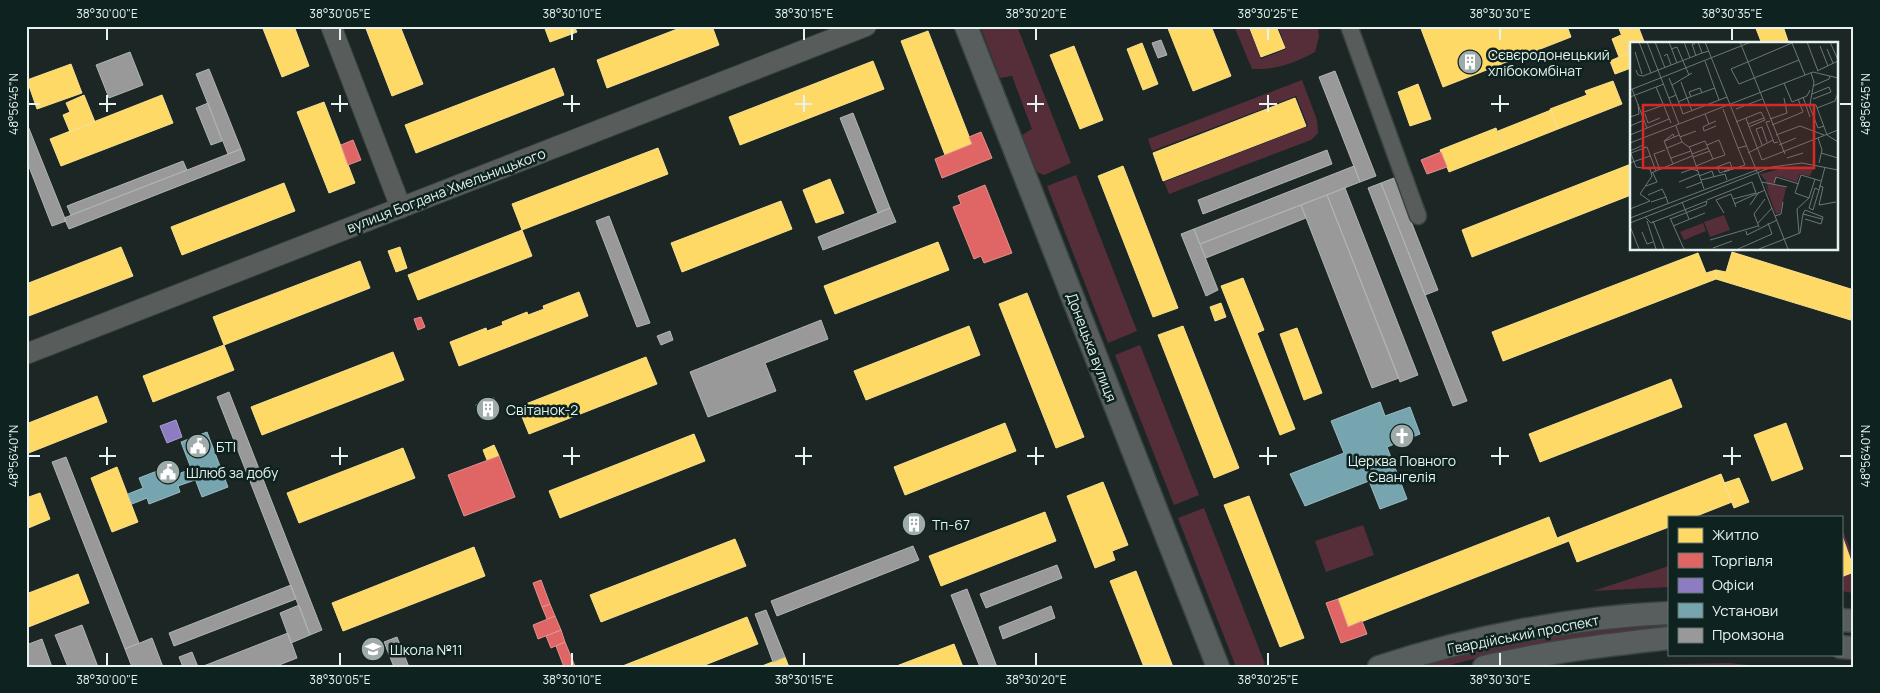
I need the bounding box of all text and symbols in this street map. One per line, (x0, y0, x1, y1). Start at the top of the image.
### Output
text: 38°30'00"E (76, 5, 138, 22)
text: 38°30'05"E (309, 5, 371, 22)
text: 38°30'10"E (542, 5, 602, 22)
text: 38°30'15"E (775, 5, 833, 22)
text: 38°30'20"E (1005, 5, 1067, 22)
text: 38°30'25"E (1238, 5, 1299, 22)
text: 38°30'30"E (1469, 5, 1531, 22)
text: 38°30'35"E (1702, 5, 1762, 22)
inset map (1630, 42, 1838, 250)
place label: Сєвєродонецький хлібокомбінат (1488, 45, 1610, 80)
building icon: Сєвєродонецький хлібокомбінат (1457, 49, 1483, 75)
text: 48°56'45"N (5, 73, 22, 135)
text: 48°56'45"N (1857, 73, 1874, 135)
street label: вулиця Богдана Хмельницького (344, 143, 548, 237)
street label: Донецька вулиця (1062, 290, 1122, 404)
building icon: Світанок-2 (475, 396, 501, 422)
place label: Світанок-2 (506, 400, 578, 419)
church icon: Церква Повного Євангелія (1389, 423, 1415, 449)
text: 48°56'40"N (5, 425, 22, 487)
text: 48°56'40"N (1857, 425, 1874, 487)
public building icon: БТІ (185, 433, 211, 459)
place label: БТІ (216, 437, 236, 456)
place label: Церква Повного Євангелія (1348, 451, 1456, 486)
public building icon: Шлюб за добу (155, 459, 181, 485)
place label: Шлюб за добу (186, 463, 279, 482)
building icon: Тп-67 (901, 511, 927, 537)
place label: Тп-67 (932, 515, 970, 534)
legend (1668, 516, 1842, 656)
text: Житло (1712, 524, 1759, 545)
text: Торгівля (1712, 550, 1773, 571)
text: Офіси (1712, 574, 1754, 595)
text: Установи (1712, 600, 1778, 621)
street label: Гвардійський проспект (1446, 610, 1600, 658)
text: Промзона (1712, 624, 1784, 645)
school or university icon: Школа №11 (360, 636, 386, 662)
place label: Школа №11 (390, 640, 463, 659)
text: 38°30'00"E (76, 671, 138, 688)
text: 38°30'05"E (309, 671, 371, 688)
text: 38°30'10"E (542, 671, 602, 688)
text: 38°30'15"E (775, 671, 833, 688)
text: 38°30'20"E (1005, 671, 1067, 688)
text: 38°30'25"E (1238, 671, 1299, 688)
text: 38°30'30"E (1469, 671, 1531, 688)

